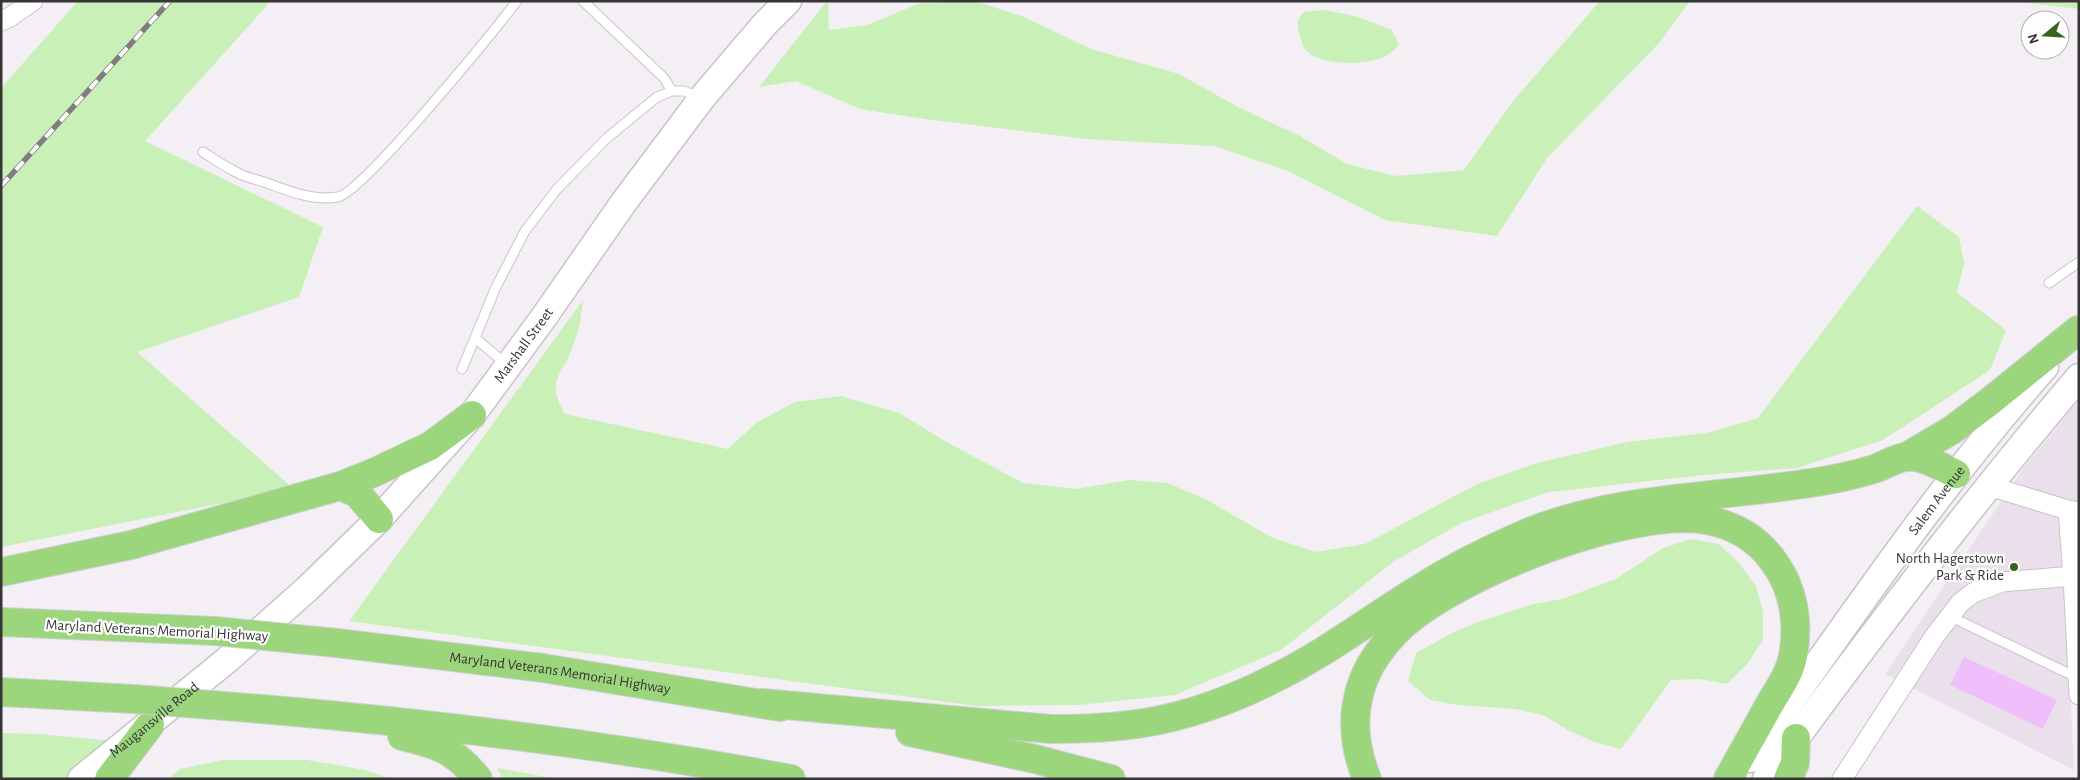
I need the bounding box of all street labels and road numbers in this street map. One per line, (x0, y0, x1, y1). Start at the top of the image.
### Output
street label: Marshall Street (491, 305, 556, 386)
street label: Salem Avenue (1906, 463, 1968, 538)
street label: Maryland Veterans Memorial Highway (45, 617, 269, 644)
street label: Maryland Veterans Memorial Highway (449, 650, 672, 697)
street label: Maugansville Road (107, 679, 202, 761)

